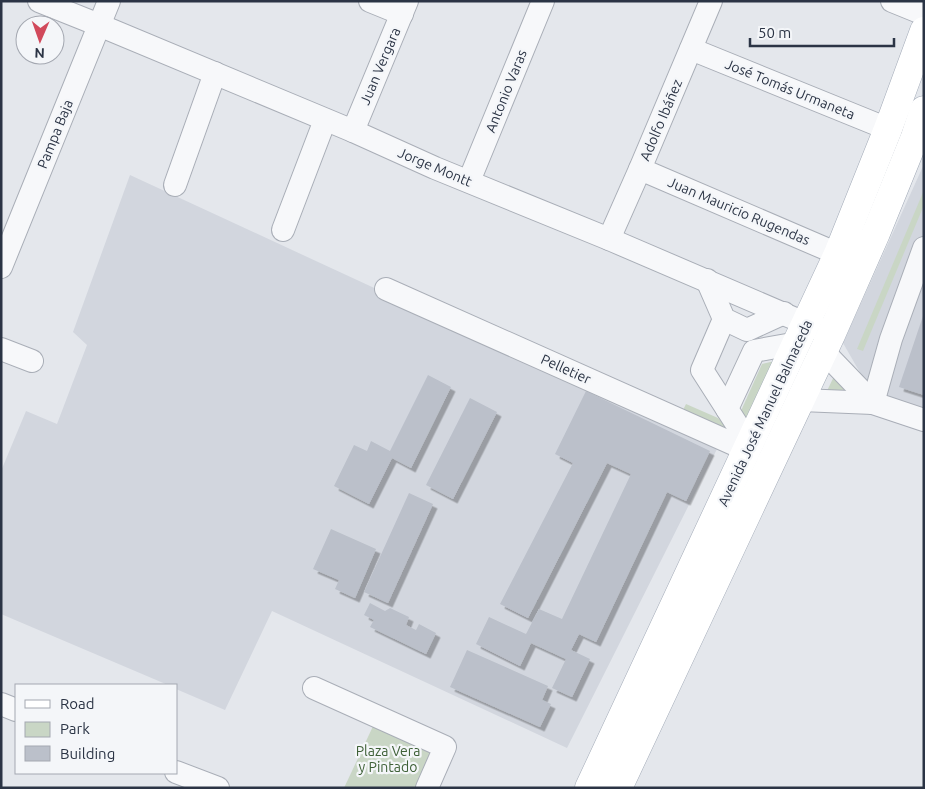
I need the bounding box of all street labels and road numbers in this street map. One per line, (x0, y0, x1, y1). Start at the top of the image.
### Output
street label: Juan Vergara (357, 25, 403, 107)
street label: Antonio Varas (482, 47, 530, 135)
street label: José Tomás Urmaneta (723, 56, 857, 122)
street label: Adolfo Ibáñez (637, 77, 685, 163)
street label: Pampa Baja (34, 97, 76, 171)
street label: Jorge Montt (396, 144, 475, 190)
street label: Juan Mauricio Rugendas (666, 174, 812, 248)
street label: Avenida José Manuel Balmaceda (715, 317, 815, 509)
street label: Pelletier (539, 351, 594, 387)

